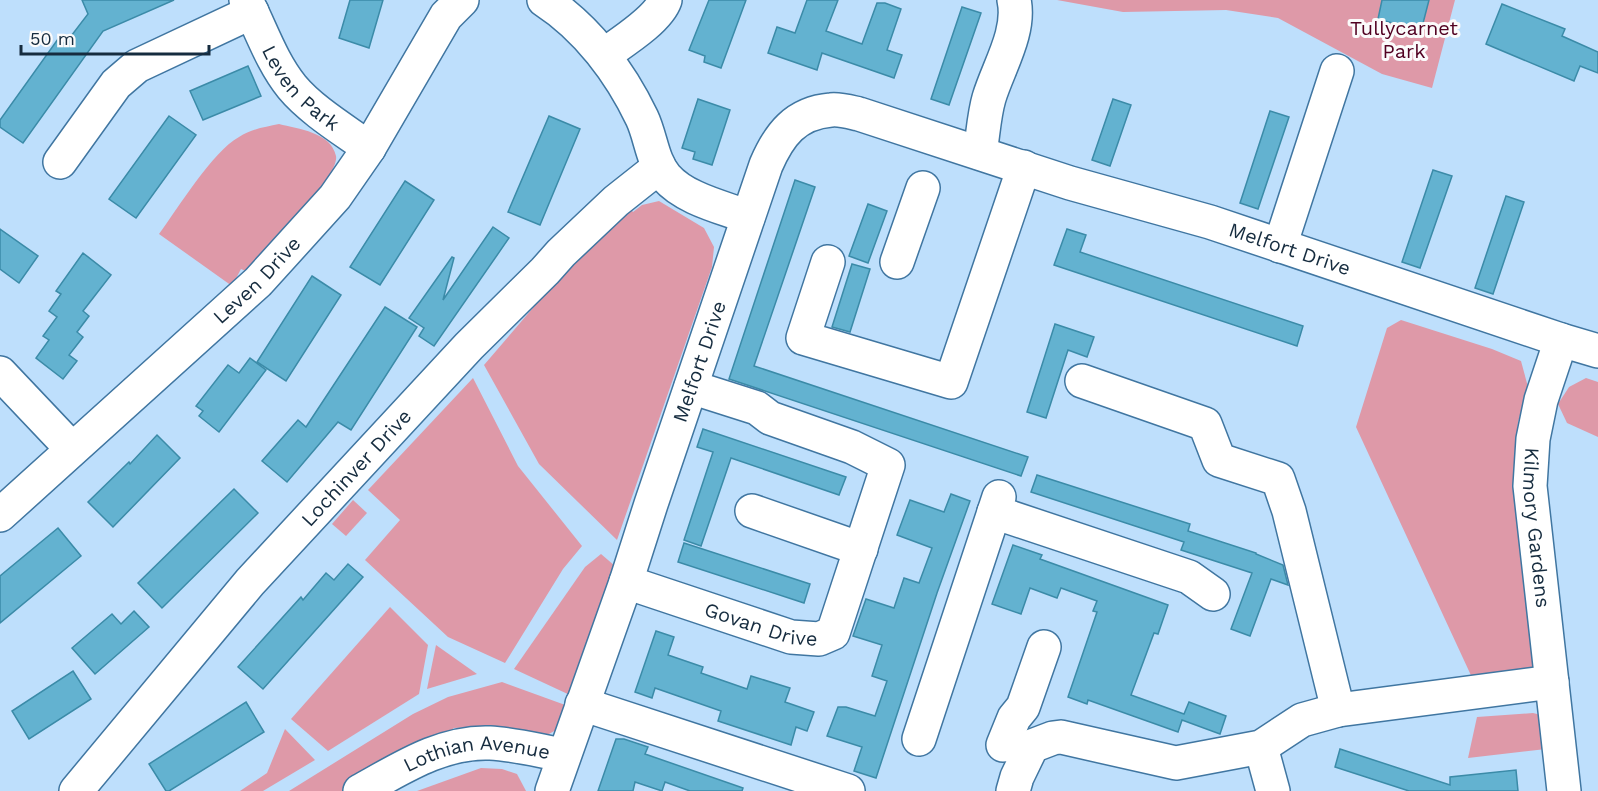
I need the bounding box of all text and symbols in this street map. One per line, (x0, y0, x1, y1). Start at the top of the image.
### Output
park label: Tullycarnet Park (1350, 16, 1459, 63)
scale bar (21, 18, 208, 56)
text: 50 m (30, 28, 75, 49)
street label: Leven Park (257, 41, 344, 136)
street label: Melfort Drive (1226, 217, 1354, 280)
street label: Leven Drive (208, 231, 305, 329)
street label: Melfort Drive (668, 298, 731, 425)
street label: Lochinver Drive (296, 404, 416, 531)
street label: Kilmory Gardens (1518, 447, 1555, 609)
street label: Govan Drive (701, 597, 818, 651)
street label: Lothian Avenue (399, 731, 552, 777)

